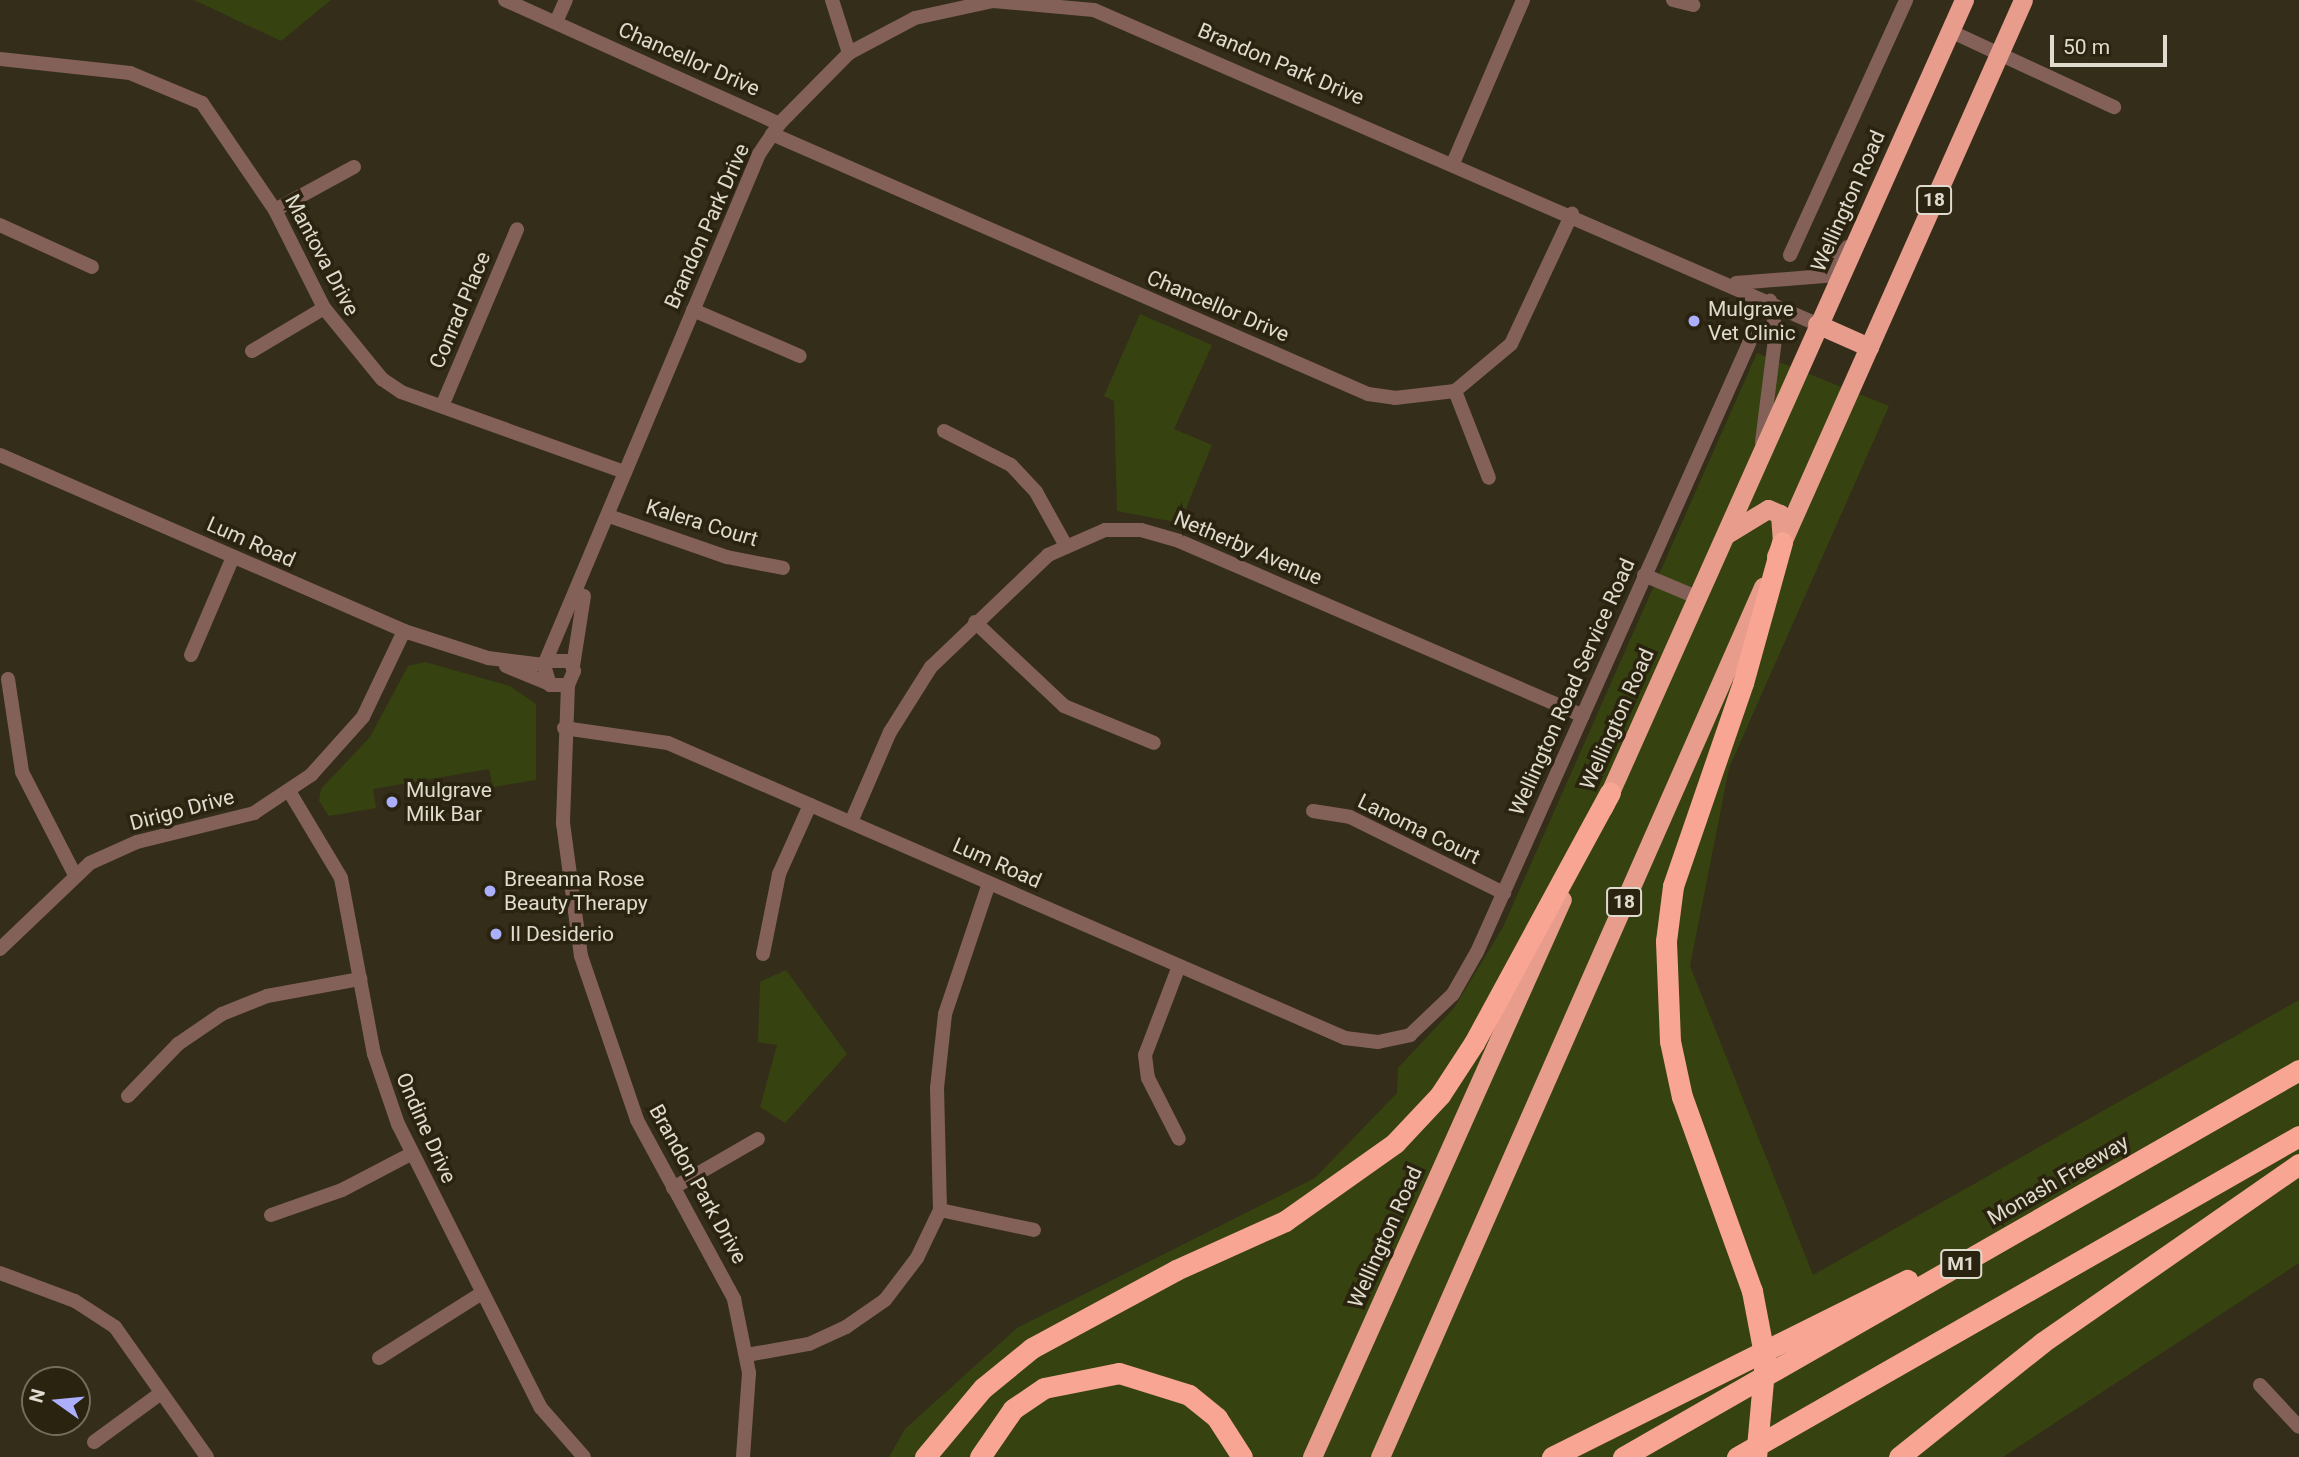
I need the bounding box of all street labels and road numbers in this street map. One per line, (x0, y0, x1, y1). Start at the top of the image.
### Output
street label: Chancellor Drive (614, 17, 764, 101)
street label: Brandon Park Drive (1194, 18, 1368, 110)
street label: Wellington Road (1806, 127, 1890, 275)
street label: Brandon Park Drive (659, 140, 755, 312)
road number: 18 (1915, 184, 1953, 216)
street label: Mantova Drive (279, 190, 365, 320)
street label: Conrad Place (424, 248, 496, 372)
street label: Chancellor Drive (1143, 265, 1293, 347)
street label: Kalera Court (643, 494, 761, 552)
street label: Netherby Avenue (1170, 505, 1326, 591)
street label: Lum Road (203, 511, 299, 573)
street label: Wellington Road Service Road (1504, 555, 1640, 819)
street label: Wellington Road (1575, 645, 1659, 793)
street label: Dirigo Drive (127, 784, 237, 836)
street label: Lanoma Court (1354, 789, 1484, 869)
street label: Lum Road (949, 832, 1045, 894)
road number: 18 (1605, 887, 1643, 918)
street label: Ondine Drive (390, 1069, 462, 1187)
street label: Brandon Park Drive (644, 1100, 752, 1268)
street label: Monash Freeway (1983, 1129, 2133, 1231)
street label: Wellington Road (1343, 1163, 1427, 1311)
road number: M1 (1940, 1248, 1982, 1280)

